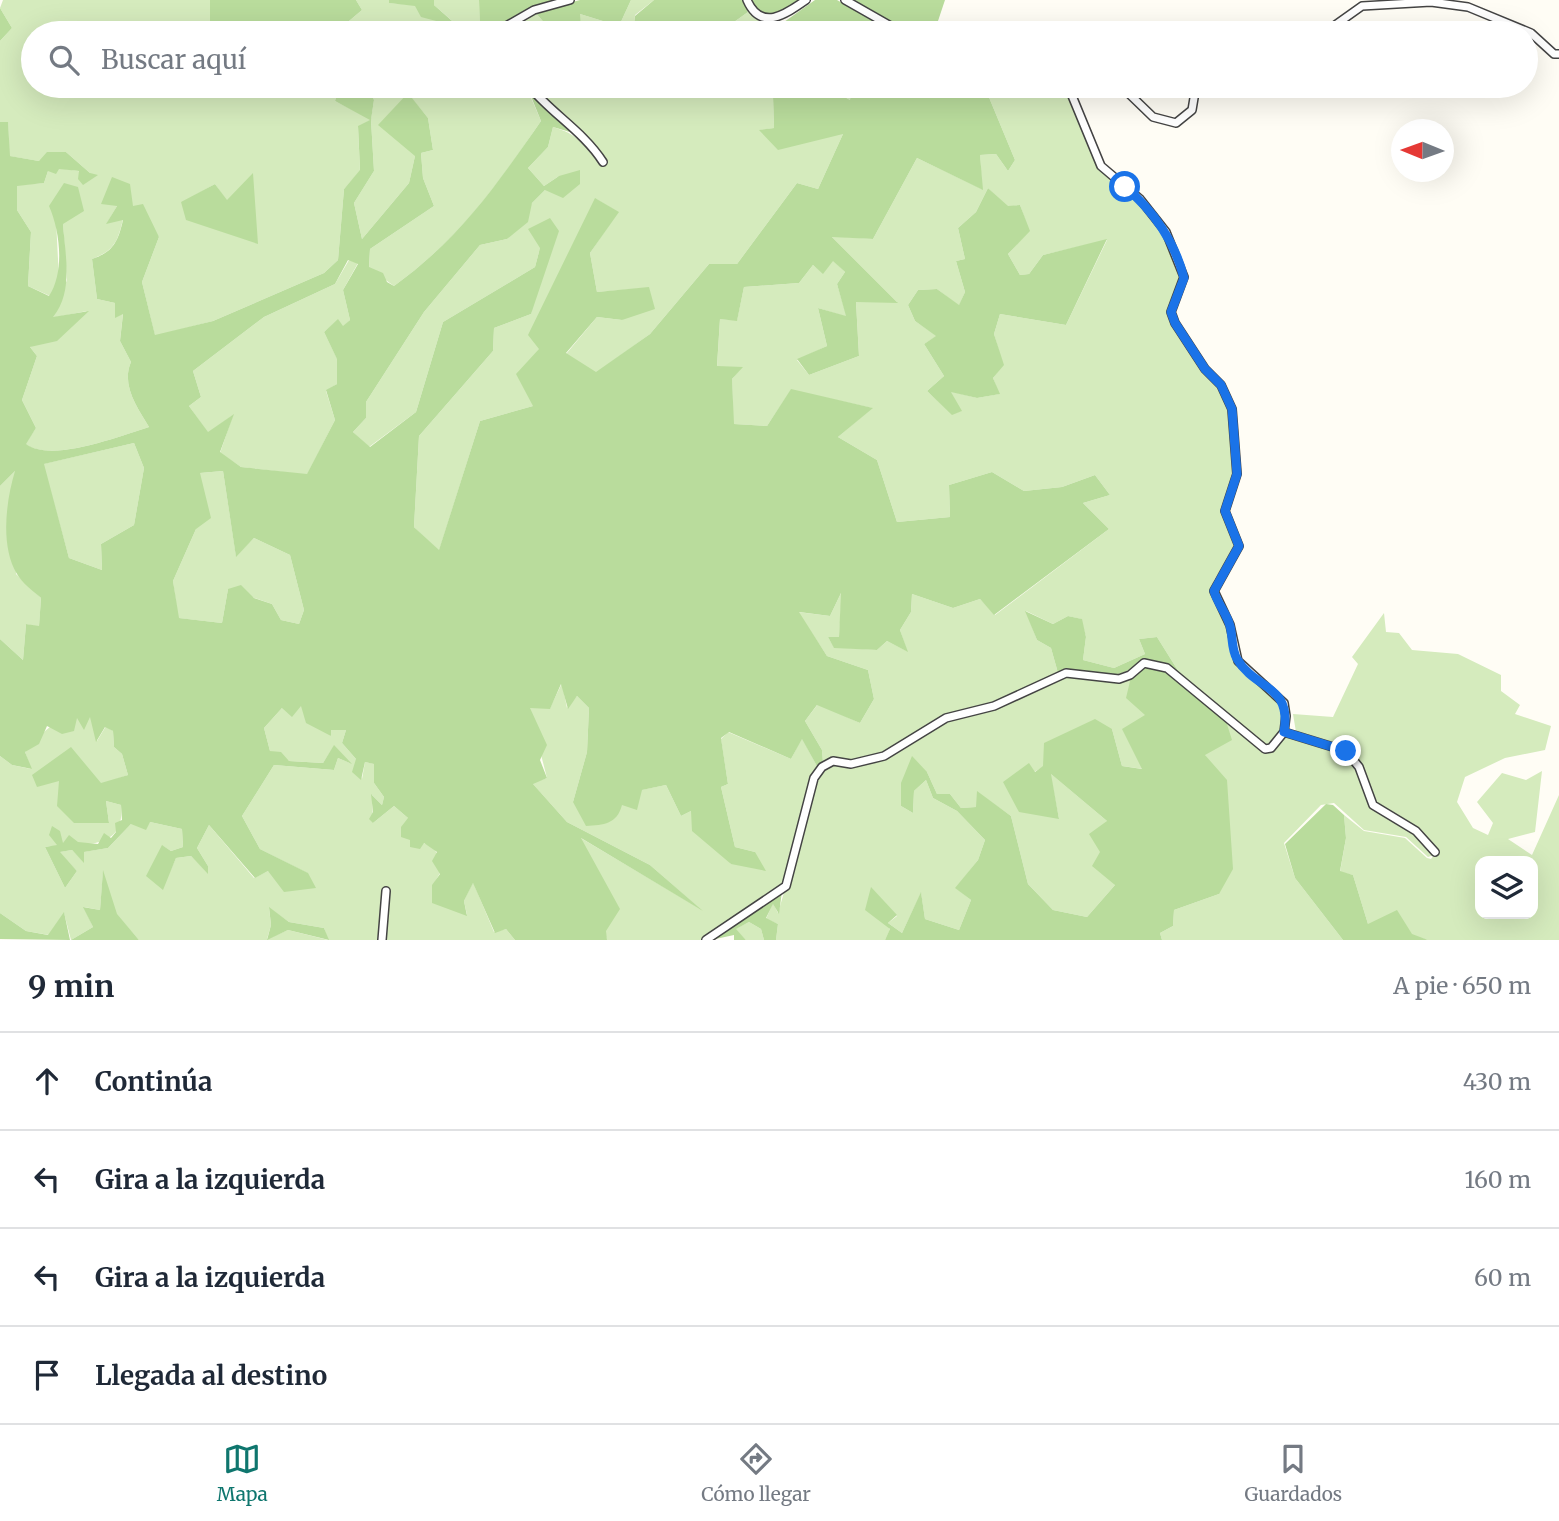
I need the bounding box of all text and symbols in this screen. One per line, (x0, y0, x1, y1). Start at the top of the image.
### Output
search box (21, 21, 1538, 98)
icon: search (45, 41, 83, 79)
text: Buscar aquí (101, 43, 246, 76)
north arrow (1391, 119, 1454, 182)
route start (1109, 171, 1140, 202)
route end (1330, 735, 1361, 766)
map controls (1475, 856, 1538, 919)
button: layers (1475, 856, 1538, 919)
text: 9 min (28, 967, 114, 1005)
text: A pie · 650 m (1393, 971, 1531, 1000)
icon: ahead (28, 1062, 66, 1100)
text: Continúa (95, 1065, 213, 1098)
text: 430 m (1463, 1067, 1531, 1096)
icon: left (28, 1160, 66, 1198)
text: Gira a la izquierda (95, 1163, 325, 1196)
text: 160 m (1465, 1165, 1531, 1194)
icon: left (28, 1258, 66, 1296)
text: Gira a la izquierda (95, 1261, 325, 1294)
text: 60 m (1474, 1263, 1531, 1292)
icon: arrive (28, 1356, 66, 1394)
text: Llegada al destino (95, 1359, 327, 1392)
tab: Mapa (217, 1440, 268, 1506)
tab: Cómo llegar (701, 1440, 811, 1506)
tab: Guardados (1245, 1440, 1342, 1506)

